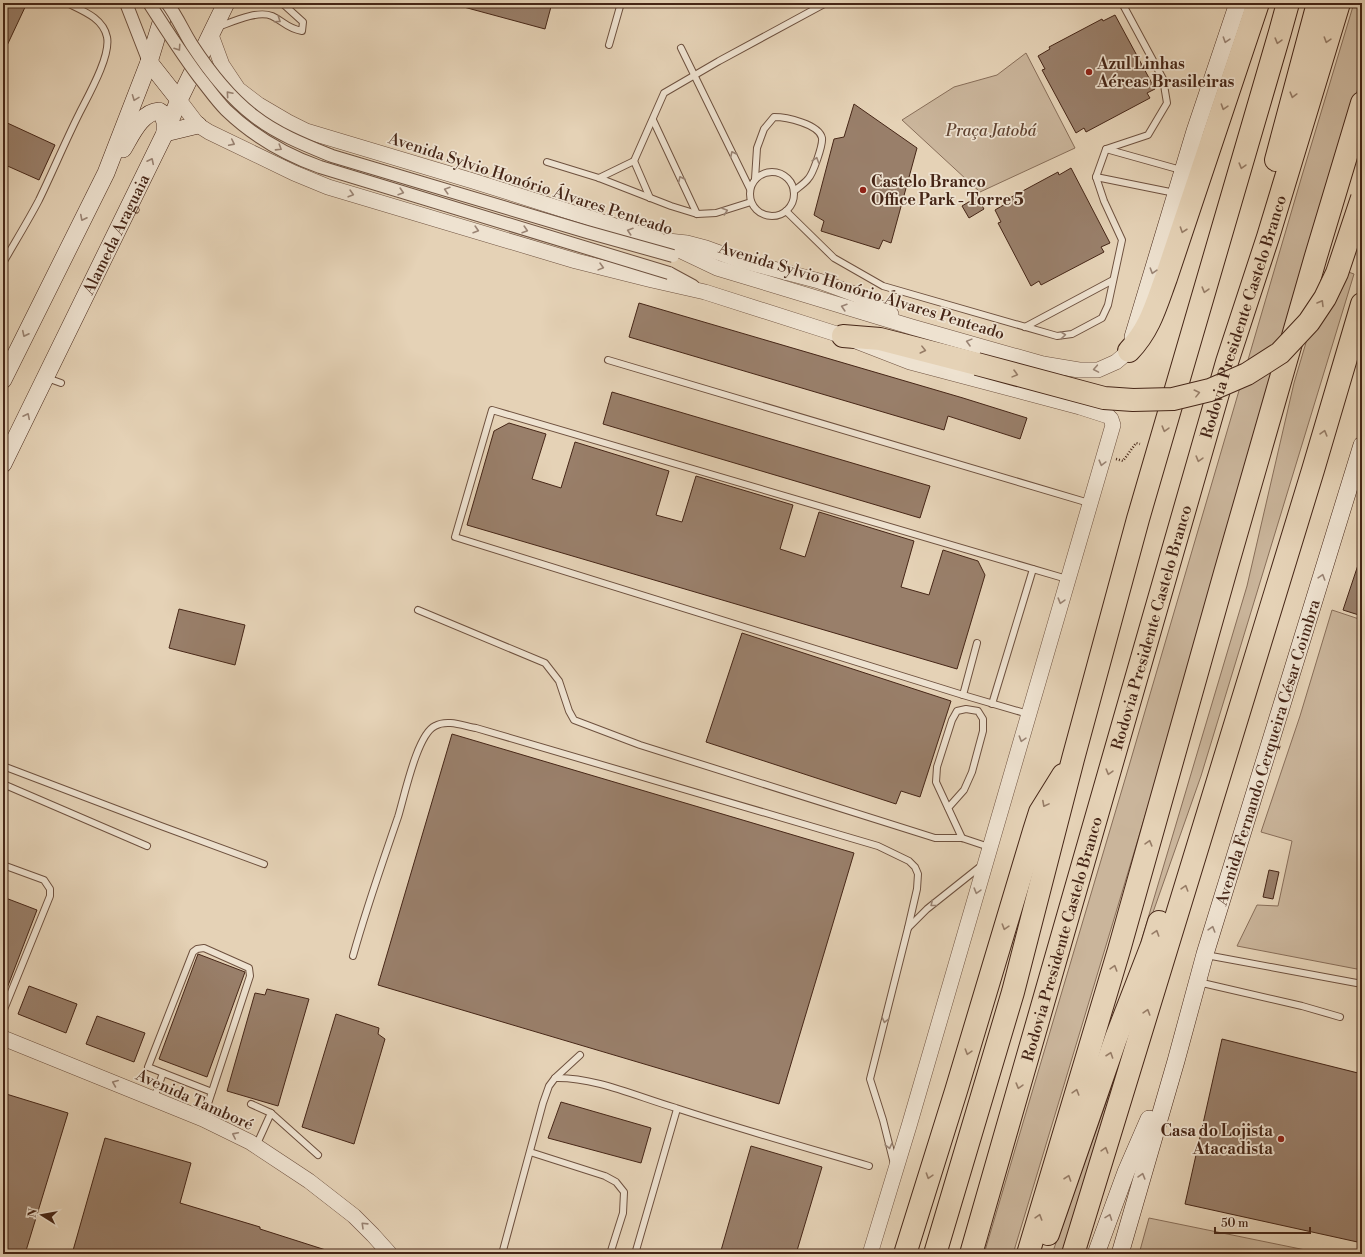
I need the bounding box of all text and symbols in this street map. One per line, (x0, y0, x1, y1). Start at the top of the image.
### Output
one-way arrow (273, 15, 280, 22)
one-way arrow (1222, 36, 1231, 43)
one-way arrow (1274, 37, 1283, 44)
one-way arrow (1323, 37, 1332, 44)
one-way arrow (173, 44, 181, 51)
place label: Azul Linhas Aéreas Brasileiras (1096, 54, 1235, 92)
marker: Azul Linhas Aéreas Brasileiras (1084, 67, 1094, 77)
one-way arrow (227, 91, 234, 98)
one-way arrow (1289, 91, 1298, 98)
one-way arrow (131, 95, 139, 102)
one-way arrow (1220, 103, 1229, 110)
park label: Praça Jatobá (945, 121, 1037, 141)
street label: Avenida Sylvio Honório Álvares Penteado (385, 126, 676, 239)
one-way arrow (228, 138, 235, 146)
one-way arrow (275, 143, 282, 151)
one-way arrow (730, 151, 738, 158)
one-way arrow (812, 157, 820, 164)
one-way arrow (146, 158, 154, 166)
one-way arrow (1238, 162, 1246, 169)
street label: Alameda Araguaia (78, 170, 155, 299)
place label: Castelo Branco Office Park - Torre 5 (871, 172, 1024, 210)
one-way arrow (678, 175, 686, 183)
marker: Castelo Branco Office Park - Torre 5 (858, 185, 868, 195)
one-way arrow (444, 186, 451, 195)
one-way arrow (397, 187, 404, 195)
one-way arrow (348, 189, 355, 198)
street label: Rodovia Presidente Castelo Branco (1197, 193, 1291, 441)
one-way arrow (721, 207, 728, 216)
one-way arrow (80, 213, 88, 221)
one-way arrow (472, 225, 479, 234)
one-way arrow (521, 225, 528, 234)
one-way arrow (1179, 226, 1187, 233)
one-way arrow (627, 227, 634, 236)
street label: Avenida Sylvio Honório Álvares Penteado (715, 236, 1008, 344)
one-way arrow (597, 262, 604, 271)
one-way arrow (1149, 267, 1158, 274)
one-way arrow (1201, 287, 1210, 294)
one-way arrow (1316, 300, 1324, 307)
one-way arrow (841, 303, 848, 312)
one-way arrow (22, 330, 30, 337)
one-way arrow (1060, 331, 1066, 340)
one-way arrow (966, 338, 973, 347)
one-way arrow (919, 345, 926, 354)
one-way arrow (1092, 365, 1099, 373)
one-way arrow (1011, 370, 1018, 378)
one-way arrow (1193, 389, 1200, 398)
one-way arrow (22, 413, 30, 421)
one-way arrow (1161, 425, 1170, 432)
one-way arrow (1319, 430, 1328, 437)
one-way arrow (1195, 455, 1204, 462)
one-way arrow (1098, 459, 1107, 466)
street label: Rodovia Presidente Castelo Branco (1107, 503, 1196, 752)
one-way arrow (1317, 574, 1325, 581)
street label: Avenida Fernando Cerqueira César Coimbra (1211, 596, 1325, 909)
one-way arrow (1057, 597, 1066, 604)
one-way arrow (1018, 736, 1027, 743)
one-way arrow (1105, 769, 1114, 776)
one-way arrow (1042, 799, 1050, 807)
street label: Rodovia Presidente Castelo Branco (1018, 814, 1107, 1064)
one-way arrow (1144, 839, 1153, 846)
one-way arrow (1180, 885, 1189, 892)
one-way arrow (973, 887, 982, 894)
one-way arrow (931, 900, 938, 907)
one-way arrow (1001, 924, 1010, 931)
one-way arrow (1208, 926, 1216, 933)
one-way arrow (1151, 930, 1160, 937)
one-way arrow (1109, 964, 1118, 971)
one-way arrow (1142, 1009, 1151, 1016)
one-way arrow (881, 1017, 889, 1024)
one-way arrow (964, 1048, 973, 1055)
one-way arrow (1106, 1051, 1114, 1058)
street label: Avenida Tamboré (132, 1065, 257, 1135)
one-way arrow (112, 1080, 119, 1088)
one-way arrow (1015, 1082, 1024, 1089)
one-way arrow (1071, 1089, 1080, 1096)
place label: Casa do Lojista Atacadista (1160, 1121, 1273, 1159)
one-way arrow (231, 1132, 239, 1139)
marker: Casa do Lojista Atacadista (1276, 1134, 1286, 1144)
one-way arrow (885, 1142, 893, 1149)
one-way arrow (1100, 1146, 1109, 1153)
one-way arrow (925, 1172, 934, 1179)
one-way arrow (1137, 1173, 1146, 1180)
one-way arrow (1063, 1174, 1072, 1181)
north arrow (22, 1195, 62, 1235)
text: N (25, 1207, 41, 1219)
scale bar (1215, 1209, 1310, 1235)
one-way arrow (1034, 1213, 1043, 1220)
one-way arrow (1105, 1214, 1113, 1221)
text: 50 m (1221, 1216, 1249, 1231)
one-way arrow (361, 1222, 369, 1230)

